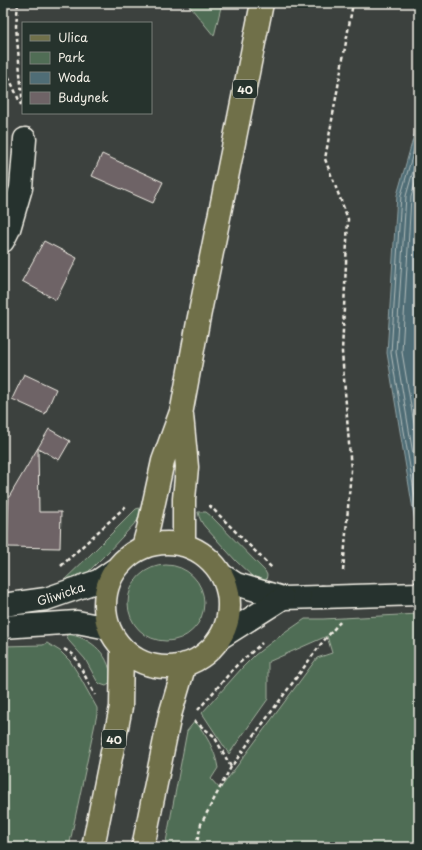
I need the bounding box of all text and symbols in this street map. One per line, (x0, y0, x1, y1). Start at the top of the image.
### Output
legend (22, 22, 152, 114)
text: Ulica (58, 28, 88, 46)
text: Park (58, 48, 85, 66)
text: Woda (58, 68, 91, 86)
road number: 40 (233, 80, 257, 98)
text: Budynek (58, 88, 108, 106)
street label: Gliwicka (36, 577, 87, 609)
road number: 40 (102, 730, 126, 748)

